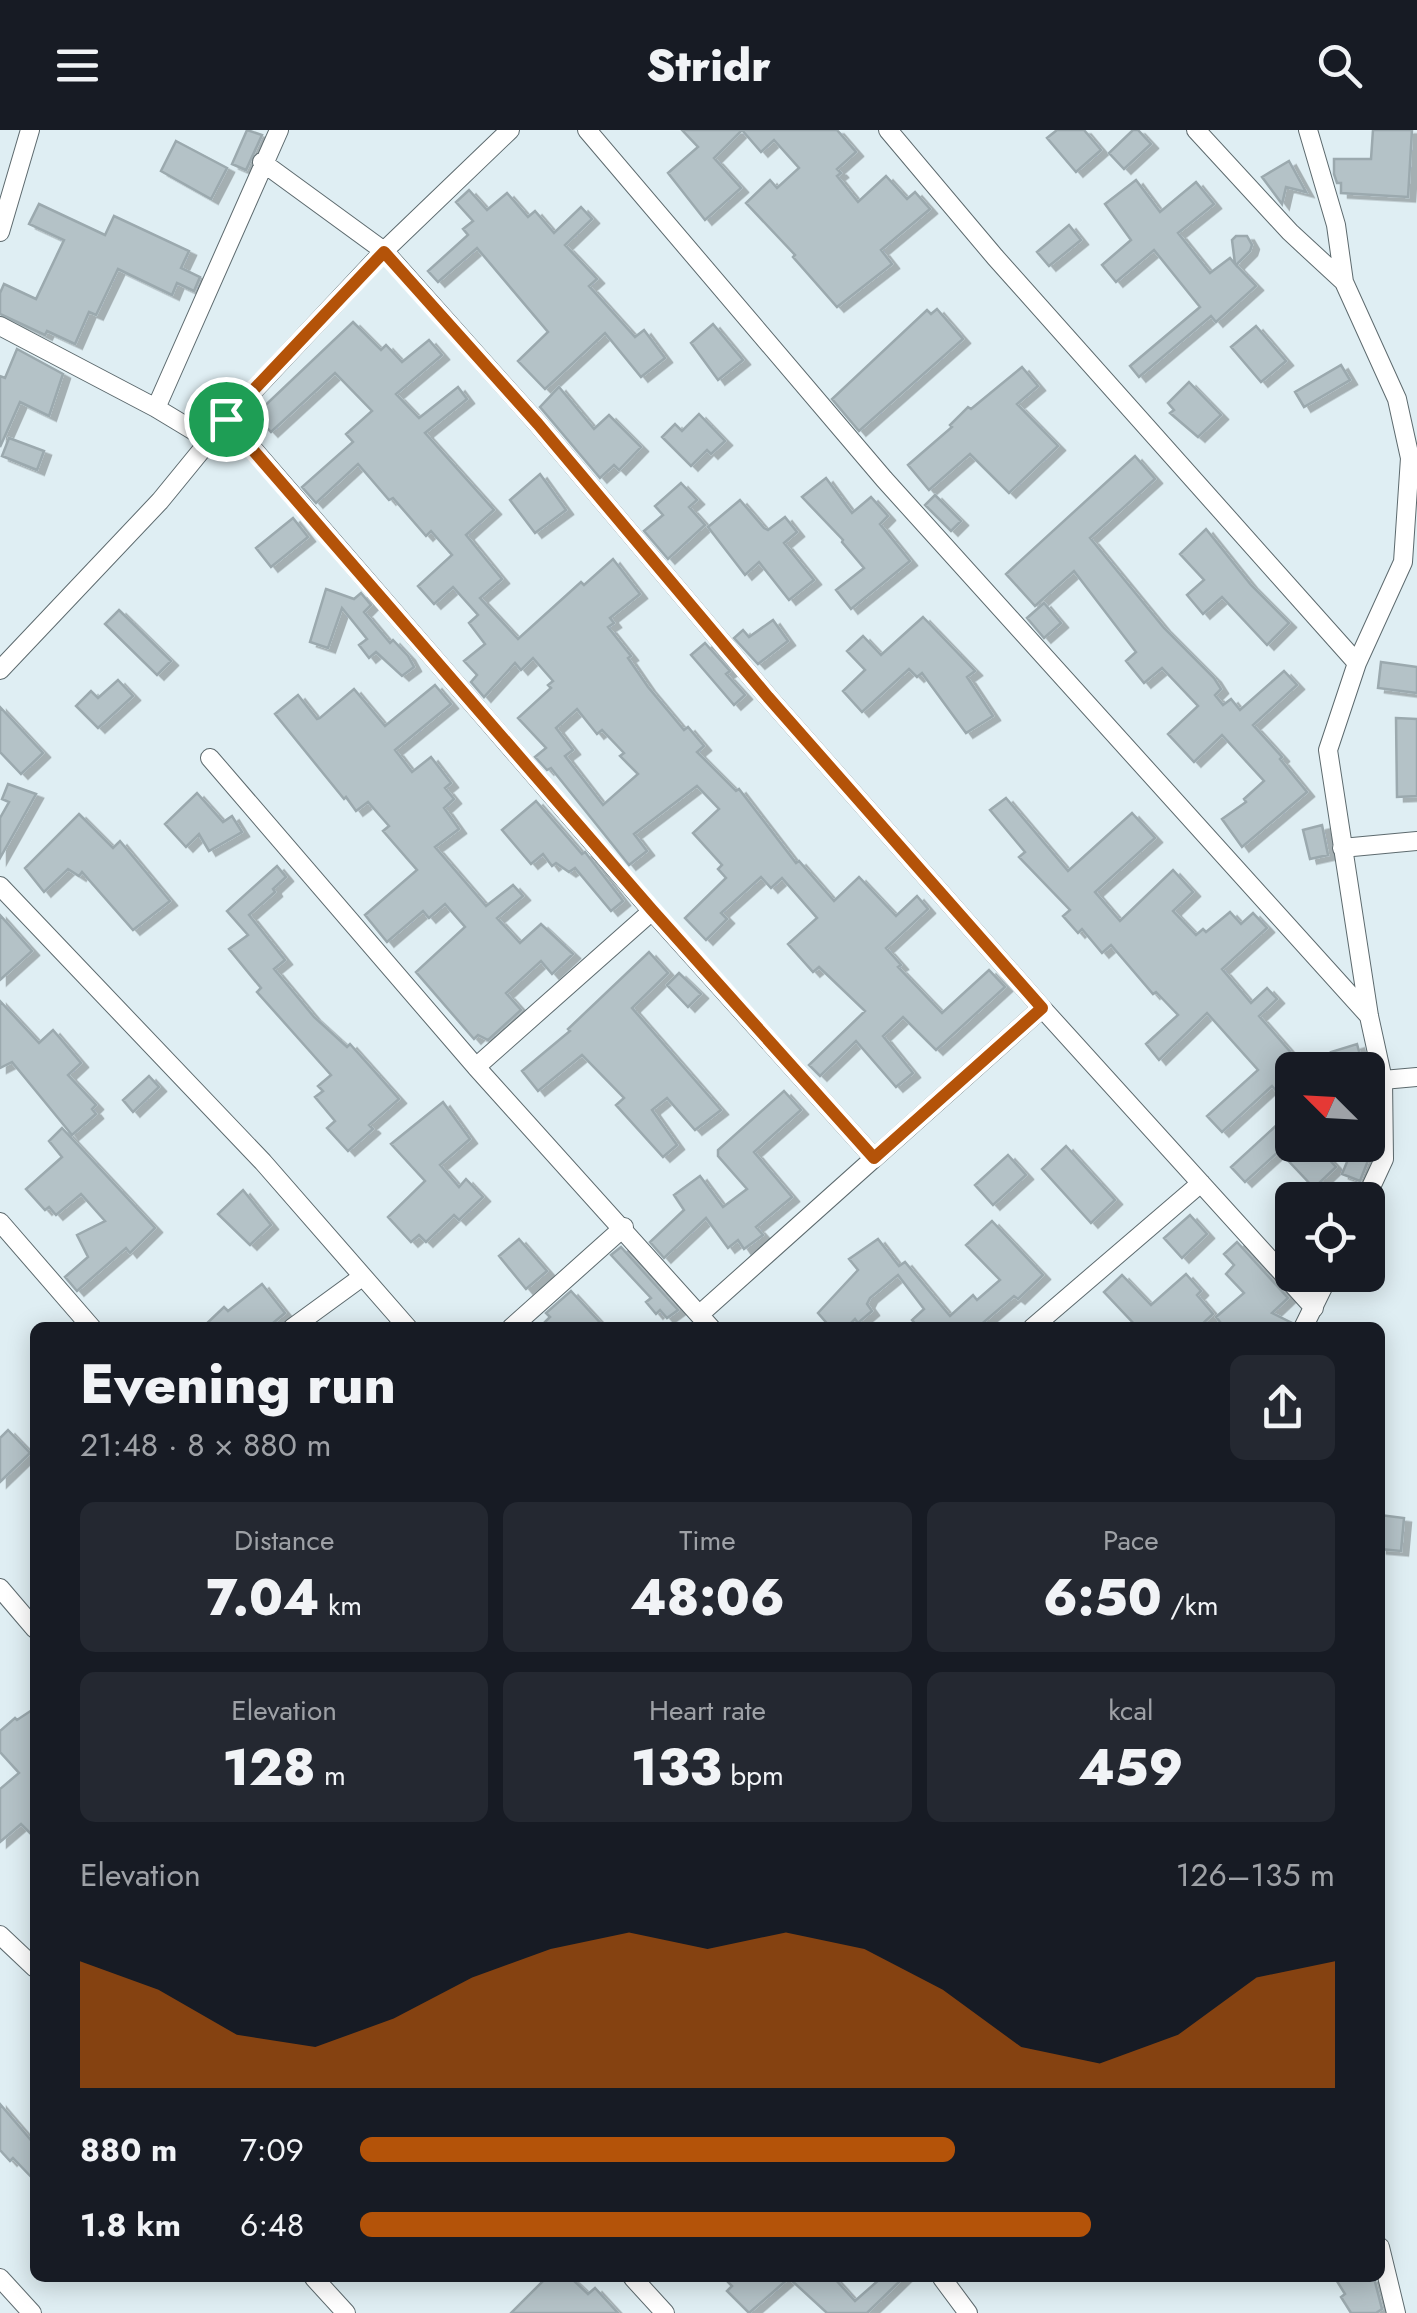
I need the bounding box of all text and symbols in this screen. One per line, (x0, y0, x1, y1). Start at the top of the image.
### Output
text: Stridr (646, 33, 771, 98)
icon: menu (50, 38, 105, 93)
icon: search (1312, 38, 1367, 93)
pin (184, 377, 269, 462)
icon: arrive (199, 392, 254, 447)
north arrow (1275, 1052, 1385, 1162)
map controls (1275, 1052, 1385, 1292)
button: locate (1275, 1182, 1385, 1292)
text: Evening run (80, 1344, 396, 1424)
button: share (1230, 1355, 1335, 1460)
text: 21:48 · 8 × 880 m (80, 1422, 332, 1468)
text: Distance (234, 1520, 334, 1561)
text: Time (679, 1520, 736, 1561)
text: Pace (1103, 1520, 1159, 1561)
text: 7.04 (206, 1561, 320, 1634)
text: 48:06 (630, 1561, 785, 1634)
text: 6:50 (1043, 1561, 1162, 1634)
text: km (320, 1585, 362, 1626)
text: /km (1162, 1585, 1219, 1626)
text: Elevation (231, 1690, 337, 1731)
text: Heart rate (649, 1690, 766, 1731)
text: kcal (1108, 1690, 1153, 1731)
text: 128 (223, 1731, 316, 1804)
text: 133 (631, 1731, 722, 1804)
text: 459 (1078, 1731, 1183, 1804)
text: m (316, 1755, 346, 1796)
text: bpm (722, 1755, 784, 1796)
text: Elevation (80, 1852, 201, 1898)
text: 126–135 m (1176, 1852, 1335, 1898)
text: 880 m (80, 2127, 177, 2173)
text: 7:09 (240, 2127, 304, 2173)
text: 1.8 km (80, 2202, 181, 2248)
text: 6:48 (240, 2202, 304, 2248)

